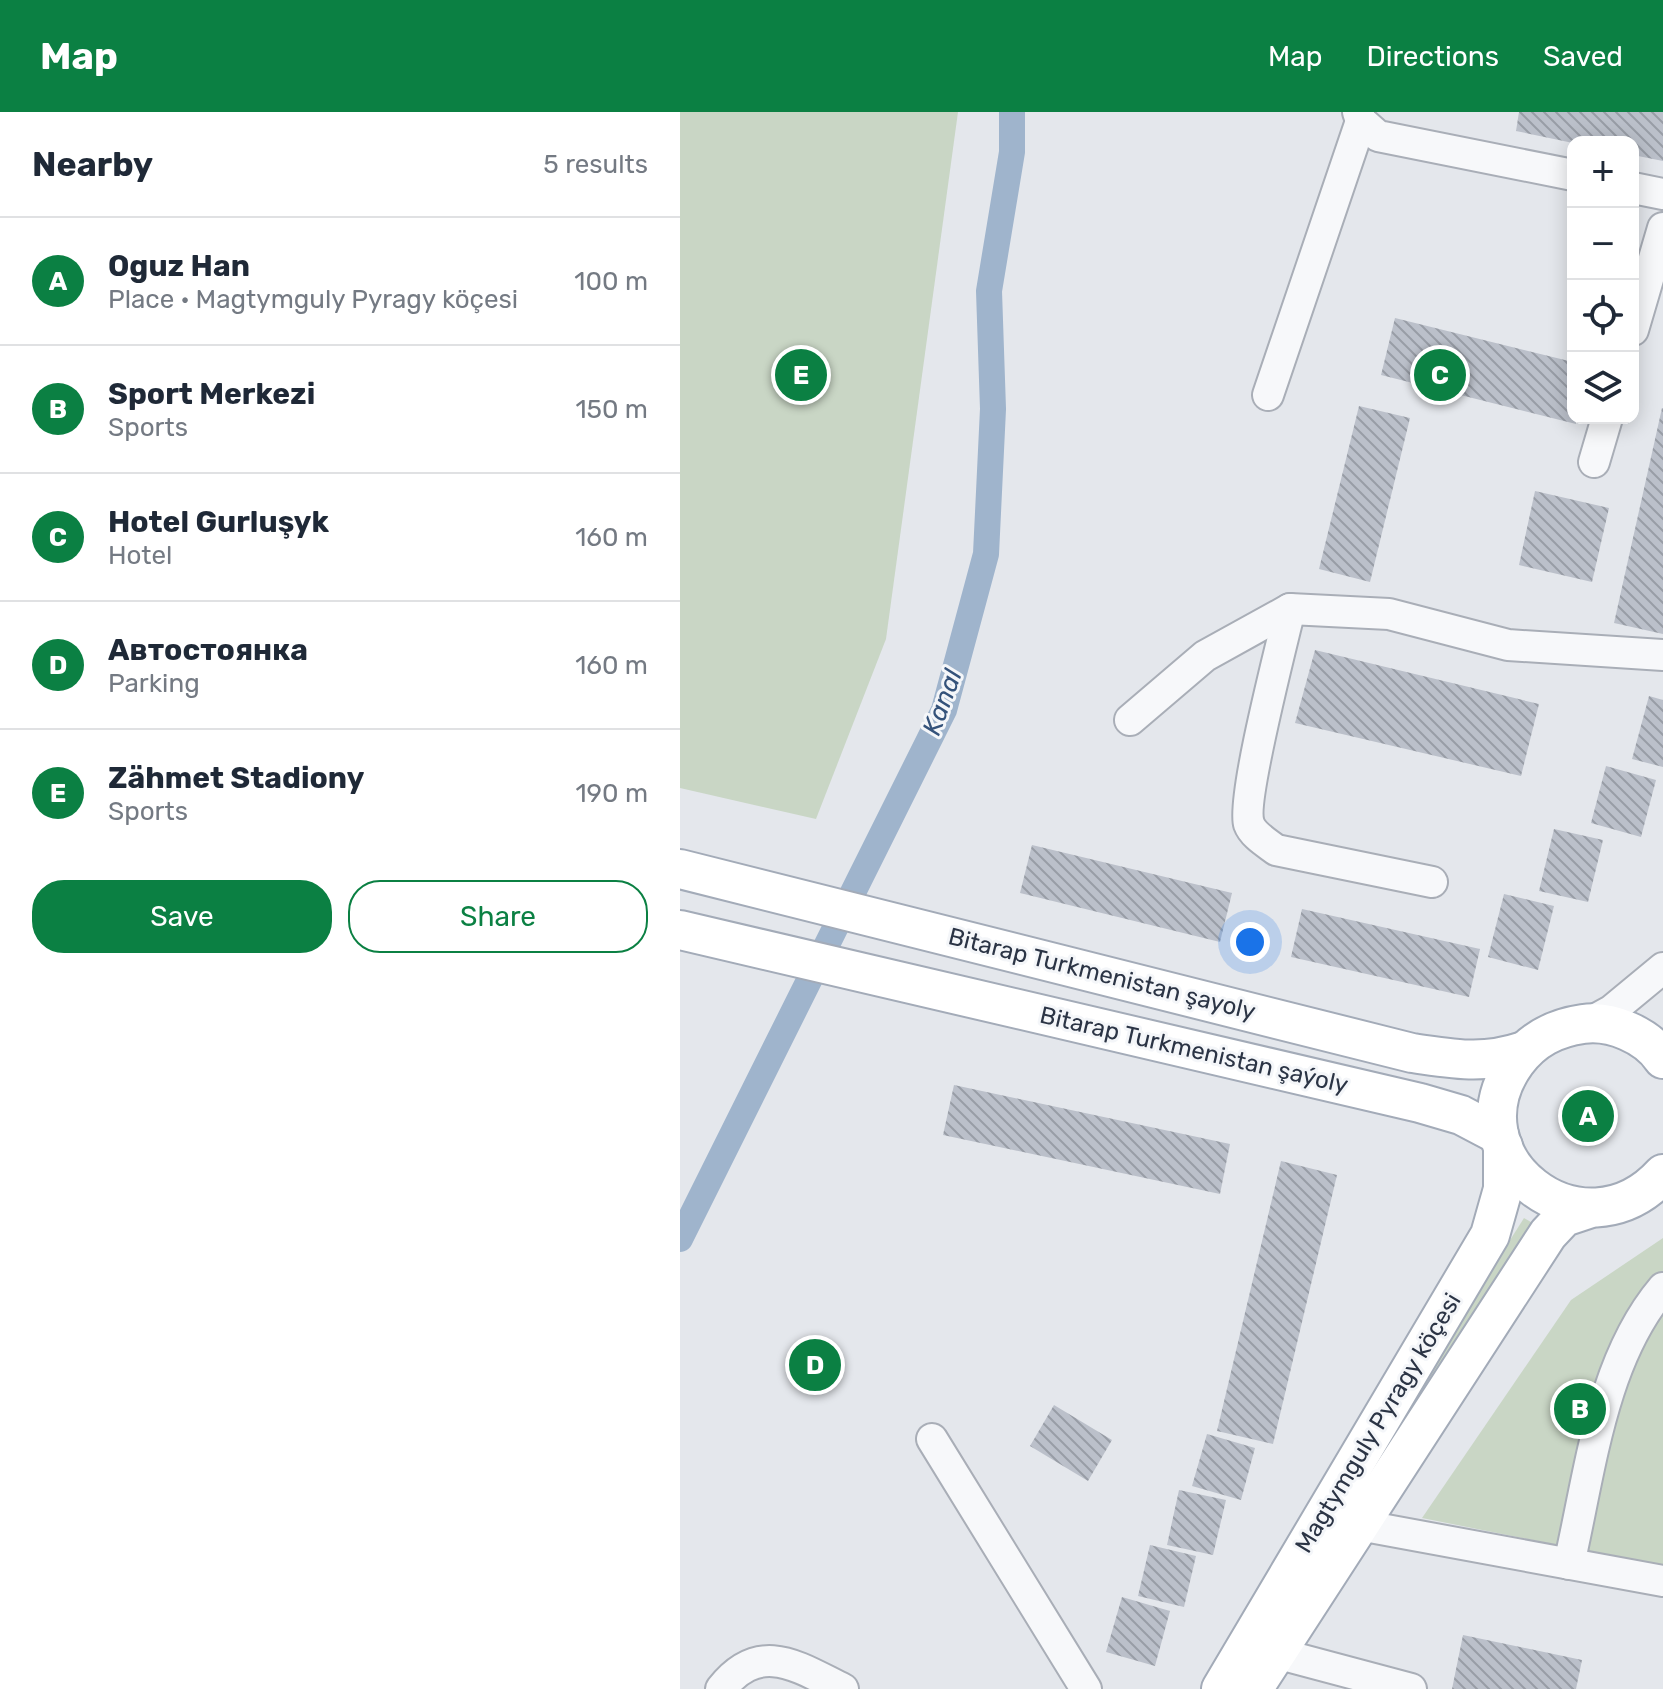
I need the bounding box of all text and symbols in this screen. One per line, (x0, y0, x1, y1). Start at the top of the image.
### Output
text: Map (40, 33, 118, 79)
text: Map (1268, 40, 1322, 73)
text: Directions (1366, 40, 1499, 73)
text: Saved (1543, 40, 1623, 73)
map controls (1567, 136, 1639, 424)
button: + (1567, 136, 1639, 208)
text: Nearby (32, 144, 153, 185)
text: 5 results (543, 149, 648, 180)
button: − (1567, 208, 1639, 280)
text: Oguz Han (108, 248, 250, 284)
text: A (49, 266, 67, 297)
text: 100 m (574, 266, 648, 297)
button: locate (1567, 280, 1639, 352)
text: Place · Magtymguly Pyragy köçesi (108, 284, 518, 315)
pin: E (775, 345, 827, 405)
pin: C (1414, 345, 1466, 405)
button: layers (1567, 352, 1639, 424)
text: Sport Merkezi (108, 376, 315, 412)
text: B (49, 394, 67, 425)
text: 150 m (575, 394, 648, 425)
text: Sports (108, 412, 188, 443)
text: Hotel Gurluşyk (108, 504, 329, 540)
text: C (49, 522, 67, 553)
text: 160 m (575, 522, 648, 553)
text: Hotel (108, 540, 172, 571)
text: Автостоянка (108, 632, 308, 668)
text: D (49, 650, 67, 681)
text: 160 m (575, 650, 648, 681)
water label: Kanal (916, 664, 969, 739)
text: Parking (108, 668, 200, 699)
text: Zähmet Stadiony (108, 760, 364, 796)
text: E (50, 778, 66, 809)
text: 190 m (575, 778, 648, 809)
text: Sports (108, 796, 188, 827)
button: Save (32, 880, 332, 953)
button: Share (348, 880, 648, 953)
street label: Bitarap Turkmenistan şayoly (946, 922, 1258, 1026)
your location (1230, 922, 1270, 962)
street label: Bitarap Turkmenistan şaýoly (1037, 1001, 1351, 1099)
pin: A (1562, 1086, 1614, 1146)
street label: Magtymguly Pyragy köçesi (1289, 1288, 1467, 1558)
pin: D (789, 1335, 841, 1395)
pin: B (1554, 1379, 1606, 1439)

